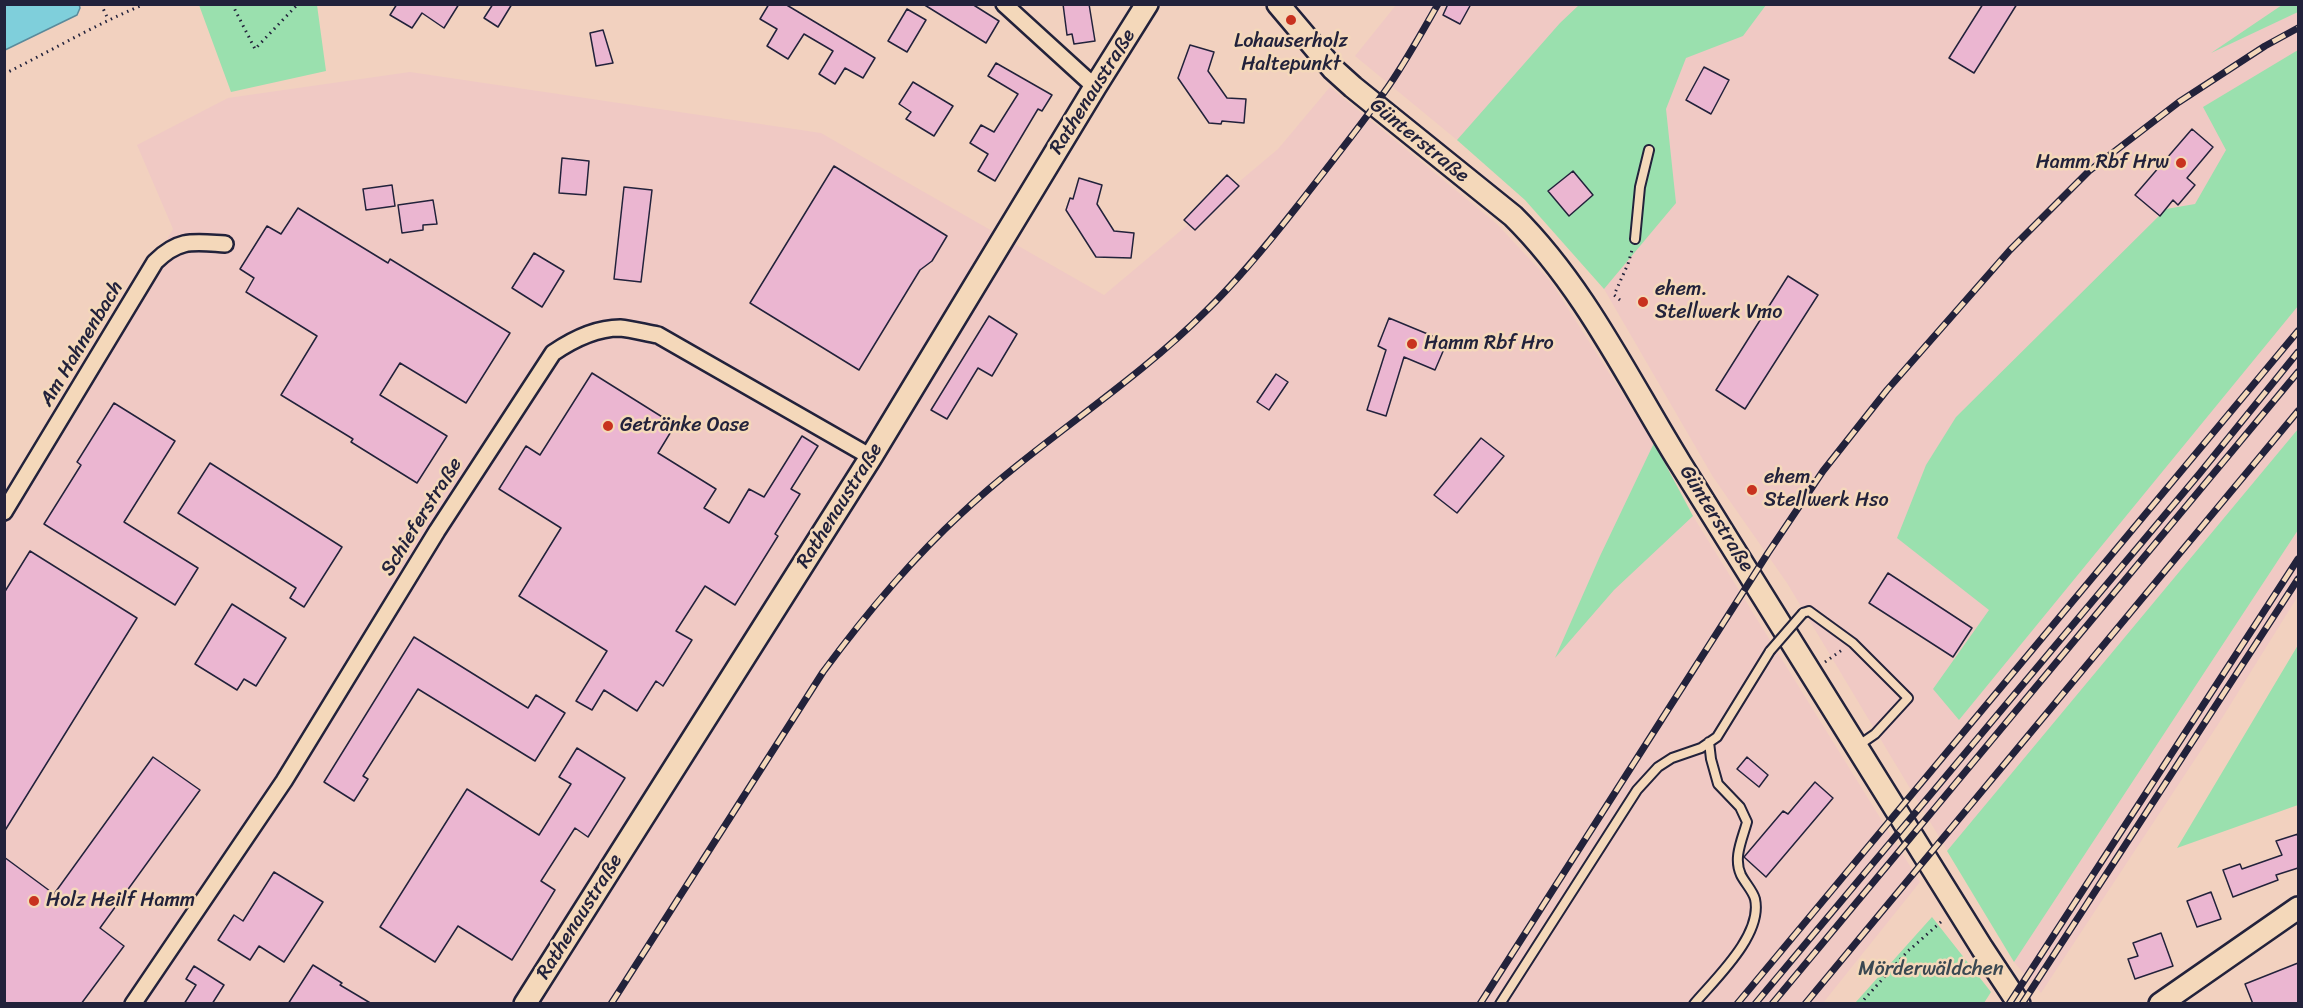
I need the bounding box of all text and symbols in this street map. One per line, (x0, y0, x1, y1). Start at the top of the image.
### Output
marker: Lohauserholz Haltepunkt (1284, 13, 1298, 27)
street label: Rathenaustraße (1045, 25, 1141, 159)
place label: Lohauserholz Haltepunkt (1234, 30, 1348, 77)
street label: Günterstraße (1365, 94, 1473, 188)
place label: Hamm Rbf Hrw (2036, 151, 2169, 175)
marker: Hamm Rbf Hrw (2174, 156, 2188, 170)
street label: Am Hahnenbach (35, 277, 129, 411)
place label: ehem. Stellwerk Vmo (1655, 278, 1782, 325)
marker: ehem. Stellwerk Vmo (1636, 295, 1650, 309)
place label: Hamm Rbf Hro (1424, 332, 1554, 356)
marker: Hamm Rbf Hro (1405, 337, 1419, 351)
place label: Getränke Oase (620, 414, 749, 438)
marker: Getränke Oase (601, 419, 615, 433)
street label: Rathenaustraße (792, 439, 888, 573)
street label: Schieferstraße (376, 453, 468, 581)
street label: Günterstraße (1674, 461, 1758, 577)
place label: ehem. Stellwerk Hso (1764, 466, 1889, 513)
marker: ehem. Stellwerk Hso (1745, 483, 1759, 497)
street label: Rathenaustraße (532, 850, 628, 984)
place label: Holz Heilf Hamm (46, 889, 195, 913)
marker: Holz Heilf Hamm (27, 894, 41, 908)
park label: Mörderwäldchen (1858, 958, 2004, 982)

